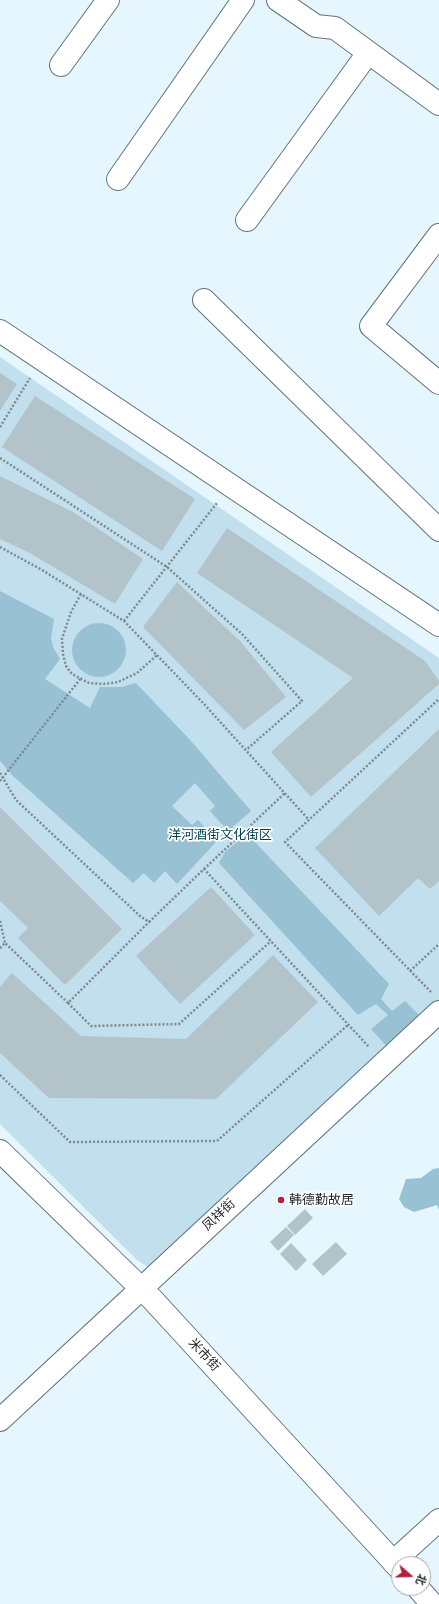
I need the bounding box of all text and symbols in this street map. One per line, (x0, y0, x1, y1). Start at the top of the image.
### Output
park label: 洋河酒街文化街区 (168, 827, 272, 843)
place label: 韩德勤故居 (289, 1192, 354, 1208)
marker: 韩德勤故居 (276, 1195, 286, 1205)
street label: 凤祥街 (199, 1196, 239, 1234)
street label: 米市街 (185, 1335, 223, 1375)
north arrow (391, 1556, 431, 1596)
text: 北 (413, 1572, 430, 1587)

